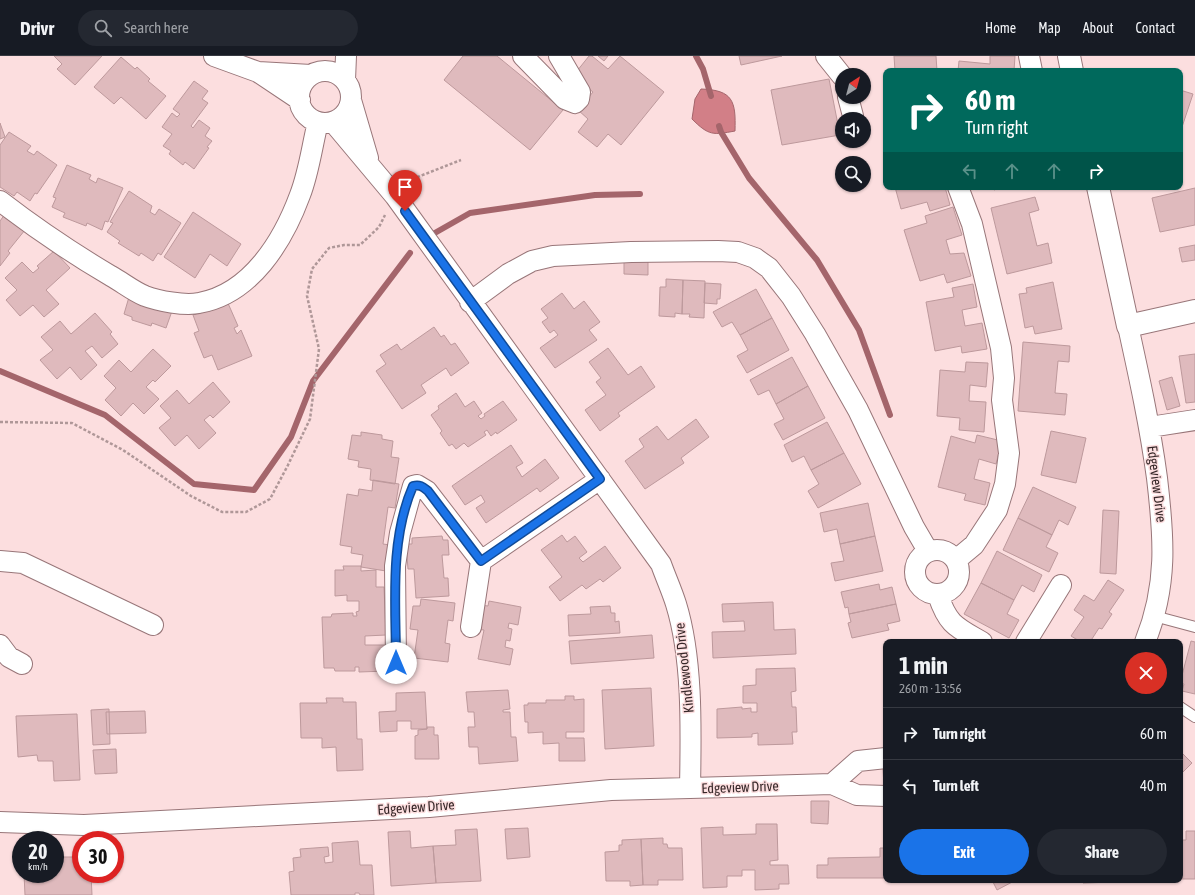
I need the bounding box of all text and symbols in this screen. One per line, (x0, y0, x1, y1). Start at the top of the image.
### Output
search box (78, 10, 358, 46)
text: Drivr (20, 17, 54, 39)
icon: search (92, 17, 114, 39)
text: Search here (124, 19, 189, 36)
text: Home (985, 20, 1016, 36)
text: Map (1038, 20, 1061, 36)
text: About (1083, 20, 1114, 36)
text: Contact (1136, 20, 1175, 36)
north arrow (835, 68, 871, 104)
map controls (835, 68, 871, 192)
icon: right (899, 84, 951, 136)
text: 60 m (965, 84, 1015, 116)
button: sound (835, 112, 871, 148)
text: Turn right (965, 117, 1028, 138)
button: search (835, 156, 871, 192)
icon: left (959, 160, 981, 182)
icon: ahead (1001, 160, 1023, 182)
icon: ahead (1043, 160, 1065, 182)
icon: right (1085, 160, 1107, 182)
pin (388, 170, 422, 211)
icon: arrive (394, 176, 416, 198)
street label: Edgeview Drive (1144, 445, 1170, 523)
street label: Kindlewood Drive (671, 622, 697, 714)
position arrow (375, 642, 417, 684)
text: 1 min (899, 652, 948, 679)
button: close (1125, 652, 1167, 694)
text: 260 m · 13:56 (899, 681, 962, 696)
icon: right (899, 723, 921, 745)
text: Turn right (933, 725, 986, 742)
text: 60 m (1140, 725, 1167, 742)
icon: left (899, 775, 921, 797)
text: Turn left (933, 777, 979, 794)
text: 40 m (1140, 777, 1167, 794)
street label: Edgeview Drive (701, 778, 779, 796)
street label: Edgeview Drive (377, 796, 455, 818)
button: Exit (899, 829, 1029, 875)
button: Share (1037, 829, 1167, 875)
speed limit sign: 30 (72, 831, 124, 883)
text: 20 (29, 840, 47, 863)
text: km/h (28, 861, 48, 872)

